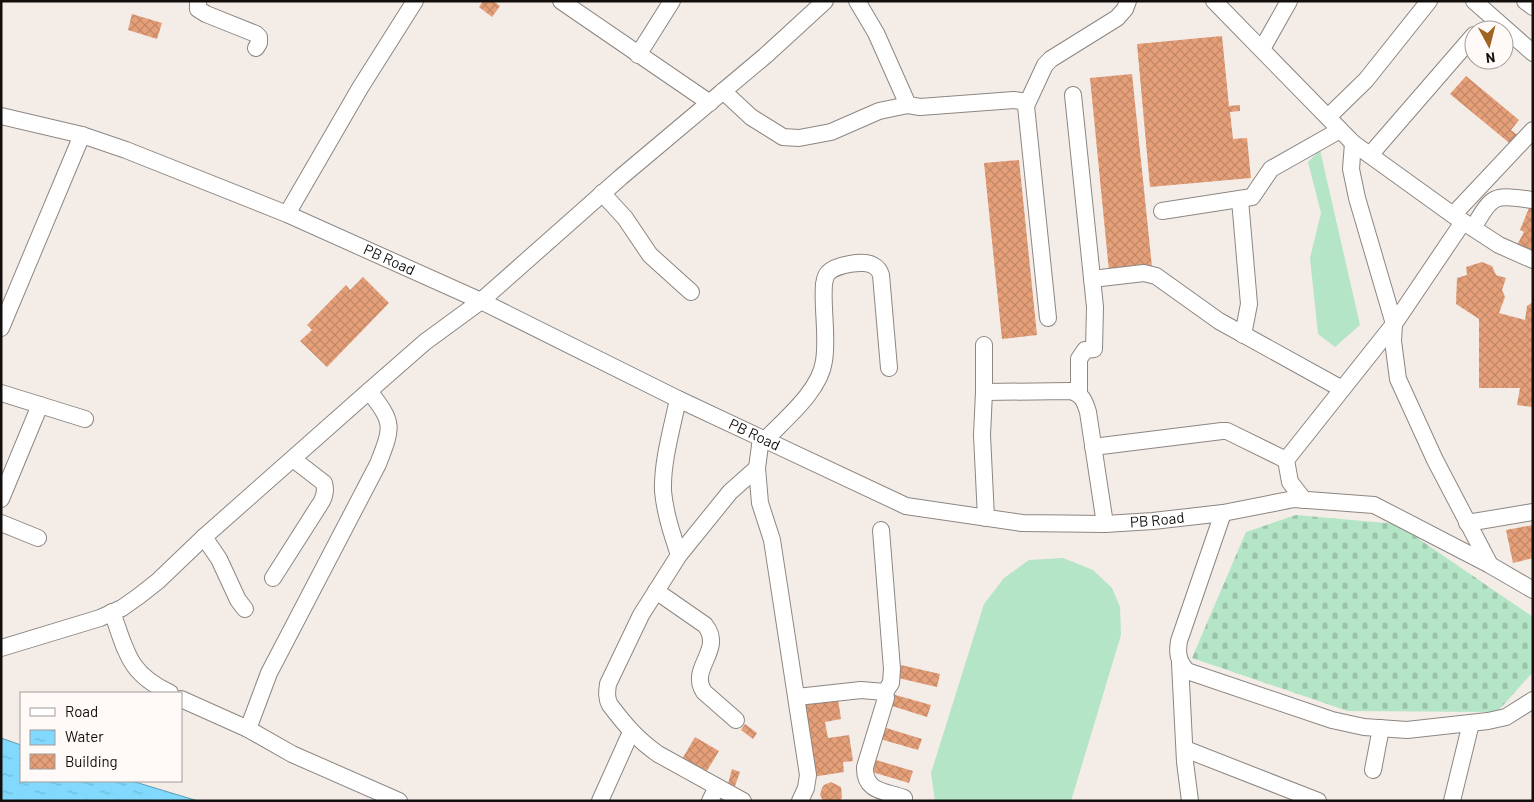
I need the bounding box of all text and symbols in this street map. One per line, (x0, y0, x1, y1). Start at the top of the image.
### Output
north arrow (1464, 20, 1514, 70)
text: N (1485, 49, 1496, 67)
street label: PB Road (361, 240, 418, 278)
street label: PB Road (726, 414, 783, 454)
street label: PB Road (1129, 507, 1185, 530)
legend (20, 692, 182, 782)
text: Road (65, 702, 98, 720)
text: Water (65, 727, 104, 745)
text: Building (65, 752, 118, 770)

